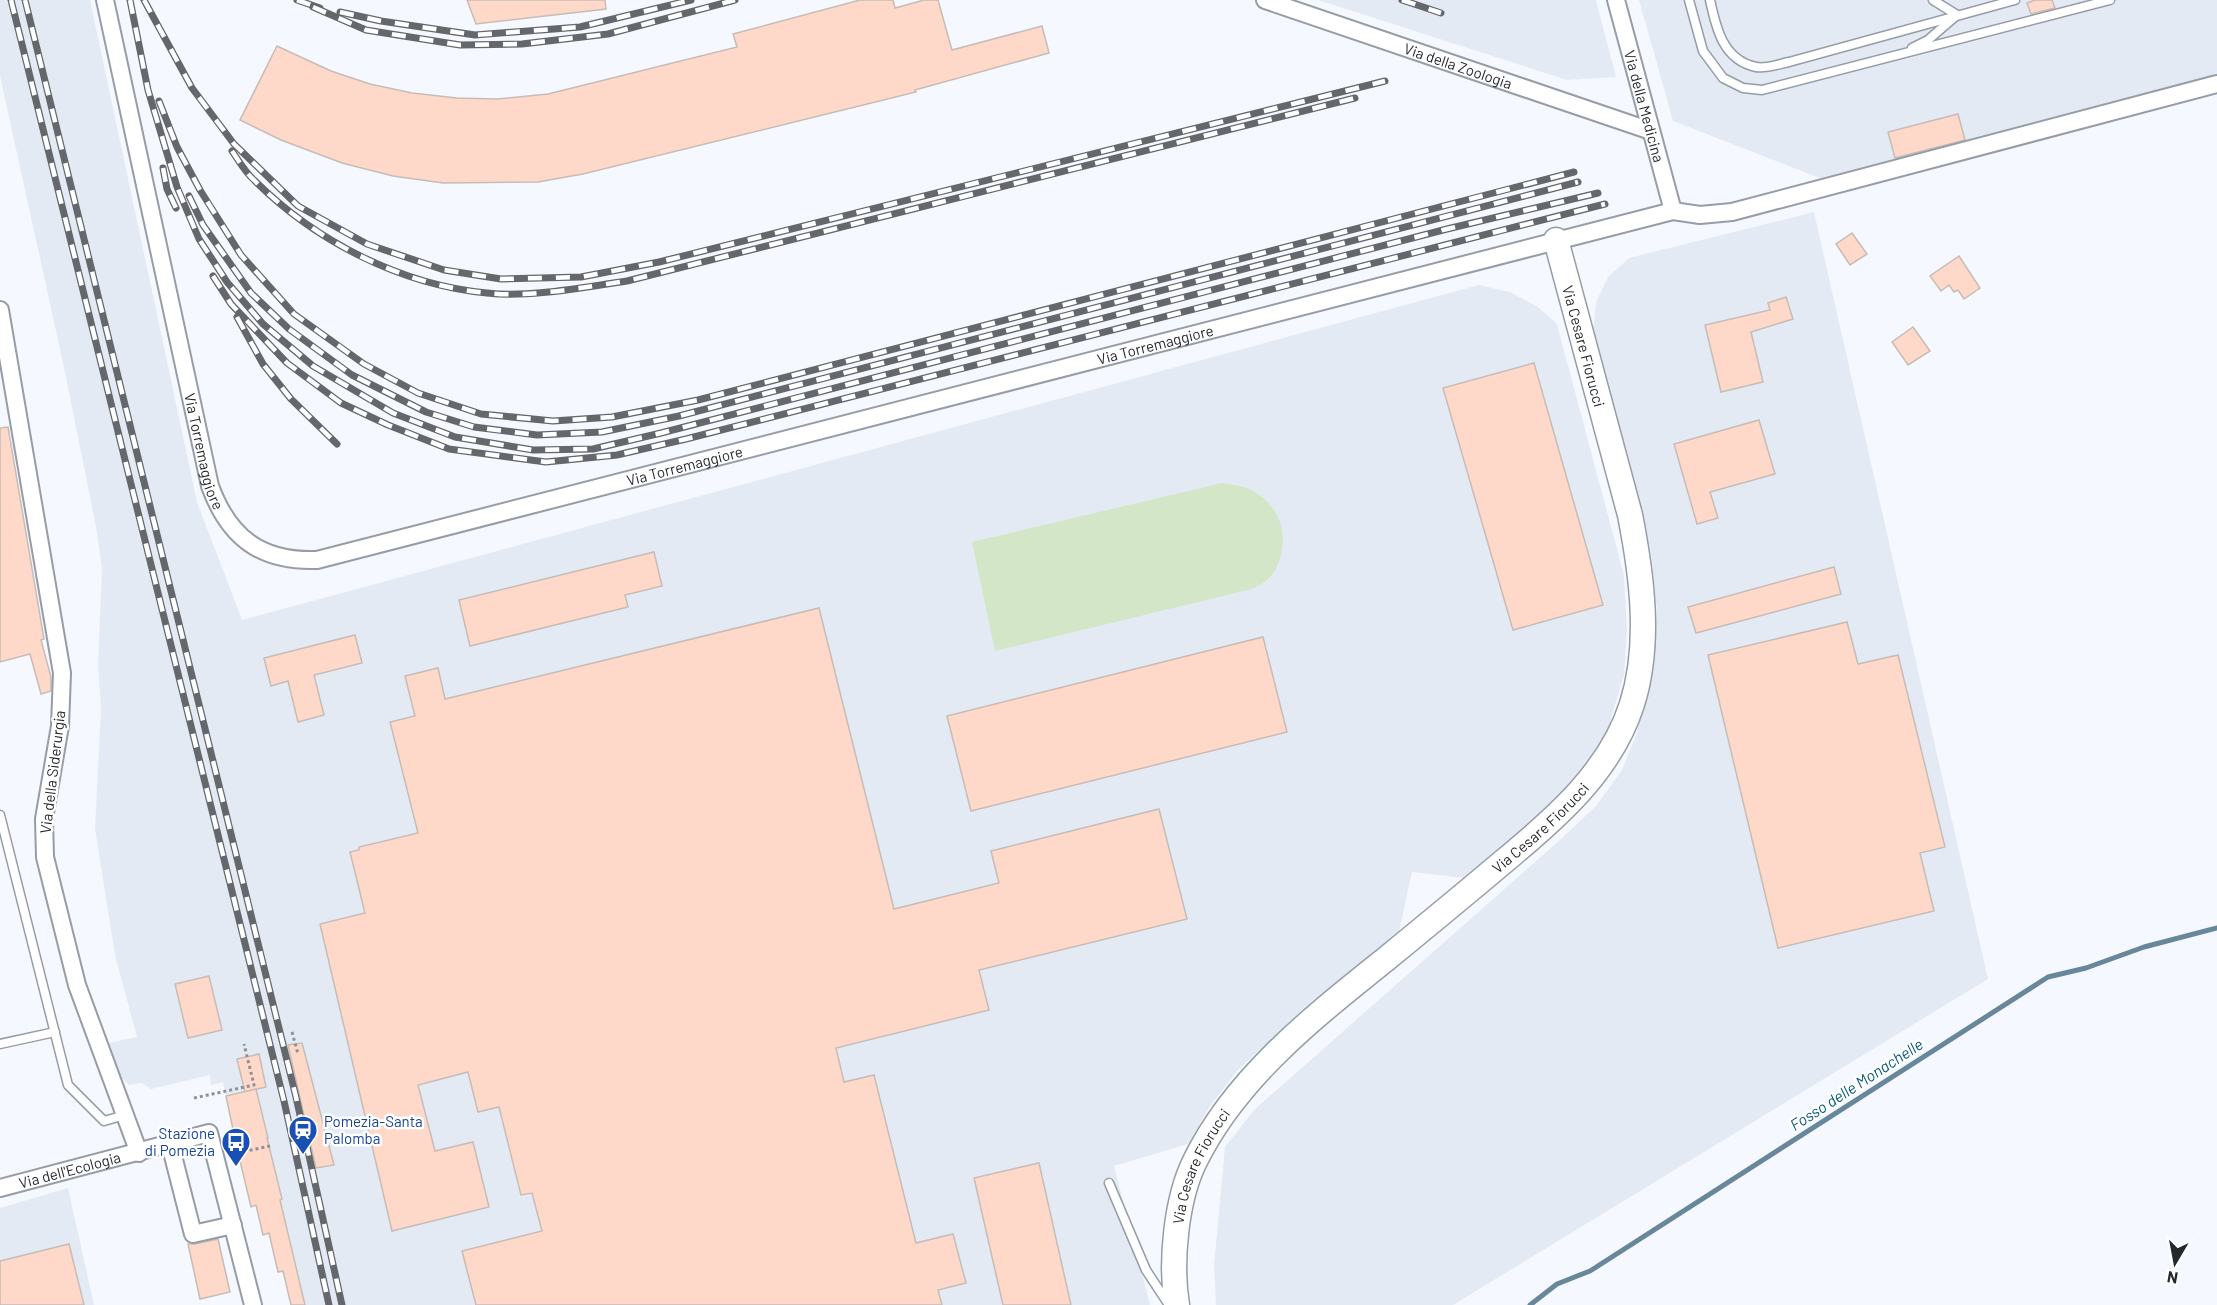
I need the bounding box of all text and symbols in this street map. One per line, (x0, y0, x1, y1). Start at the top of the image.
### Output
street label: Via della Zoologia (1402, 39, 1515, 92)
street label: Via della Medicina (1621, 48, 1668, 164)
street label: Via Cesare Fiorucci (1559, 283, 1609, 409)
street label: Via Torremaggiore (1095, 321, 1215, 368)
street label: Via Torremaggiore (181, 391, 228, 513)
street label: Via Torremaggiore (624, 442, 745, 489)
street label: Via della Siderurgia (36, 709, 68, 835)
street label: Via Cesare Fiorucci (1488, 779, 1592, 877)
water label: Fosso delle Monachelle (1786, 1034, 1926, 1134)
street label: Via Cesare Fiorucci (1168, 1105, 1233, 1225)
place label: Pomezia-Santa Palomba (324, 1112, 423, 1147)
station icon: Pomezia-Santa Palomba (287, 1114, 319, 1156)
place label: Stazione di Pomezia (145, 1124, 215, 1159)
bus stop icon: Stazione di Pomezia (220, 1126, 252, 1168)
street label: Via dell'Ecologia (17, 1148, 123, 1192)
north arrow (2145, 1233, 2205, 1293)
text: N (2165, 1268, 2179, 1289)

